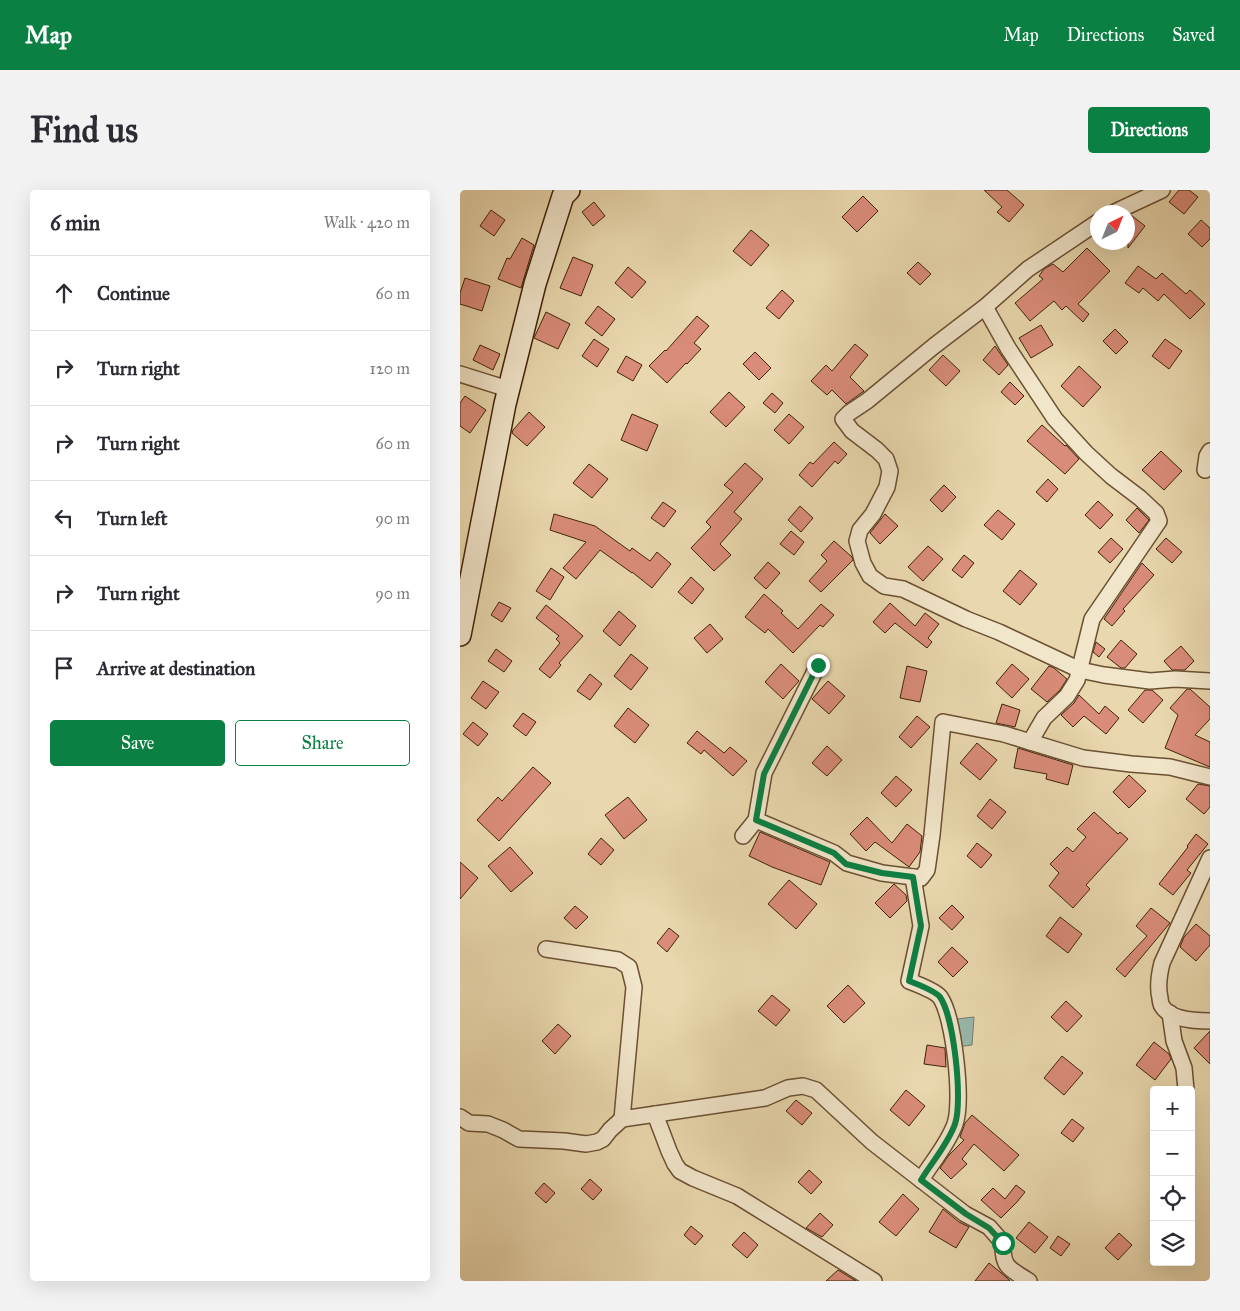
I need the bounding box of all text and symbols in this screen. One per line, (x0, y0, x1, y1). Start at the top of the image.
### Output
text: Map (25, 20, 72, 50)
text: Map (1003, 24, 1039, 46)
text: Directions (1067, 24, 1144, 46)
text: Saved (1172, 24, 1215, 46)
button: Directions (1088, 107, 1210, 153)
text: Find us (30, 109, 138, 152)
north arrow (1090, 205, 1135, 250)
text: 6 min (50, 210, 100, 236)
text: Walk · 420 m (324, 213, 410, 232)
icon: ahead (50, 279, 78, 307)
text: Continue (97, 282, 170, 305)
text: 60 m (376, 284, 410, 303)
icon: right (50, 354, 78, 382)
text: Turn right (97, 357, 180, 380)
text: 120 m (370, 359, 410, 378)
icon: right (50, 429, 78, 457)
text: Turn right (97, 432, 180, 455)
text: 60 m (376, 434, 410, 453)
icon: left (50, 504, 78, 532)
text: Turn left (97, 507, 167, 530)
text: 90 m (375, 509, 410, 528)
icon: right (50, 579, 78, 607)
text: Turn right (97, 582, 180, 605)
text: 90 m (375, 584, 410, 603)
icon: arrive (50, 654, 78, 682)
route end (807, 654, 830, 677)
text: Arrive at destination (97, 657, 255, 680)
button: Save (50, 720, 225, 766)
button: Share (235, 720, 410, 766)
map controls (1150, 1086, 1195, 1266)
button: + (1150, 1086, 1195, 1131)
button: − (1150, 1131, 1195, 1176)
button: locate (1150, 1176, 1195, 1221)
button: layers (1150, 1221, 1195, 1266)
route start (992, 1232, 1015, 1255)

